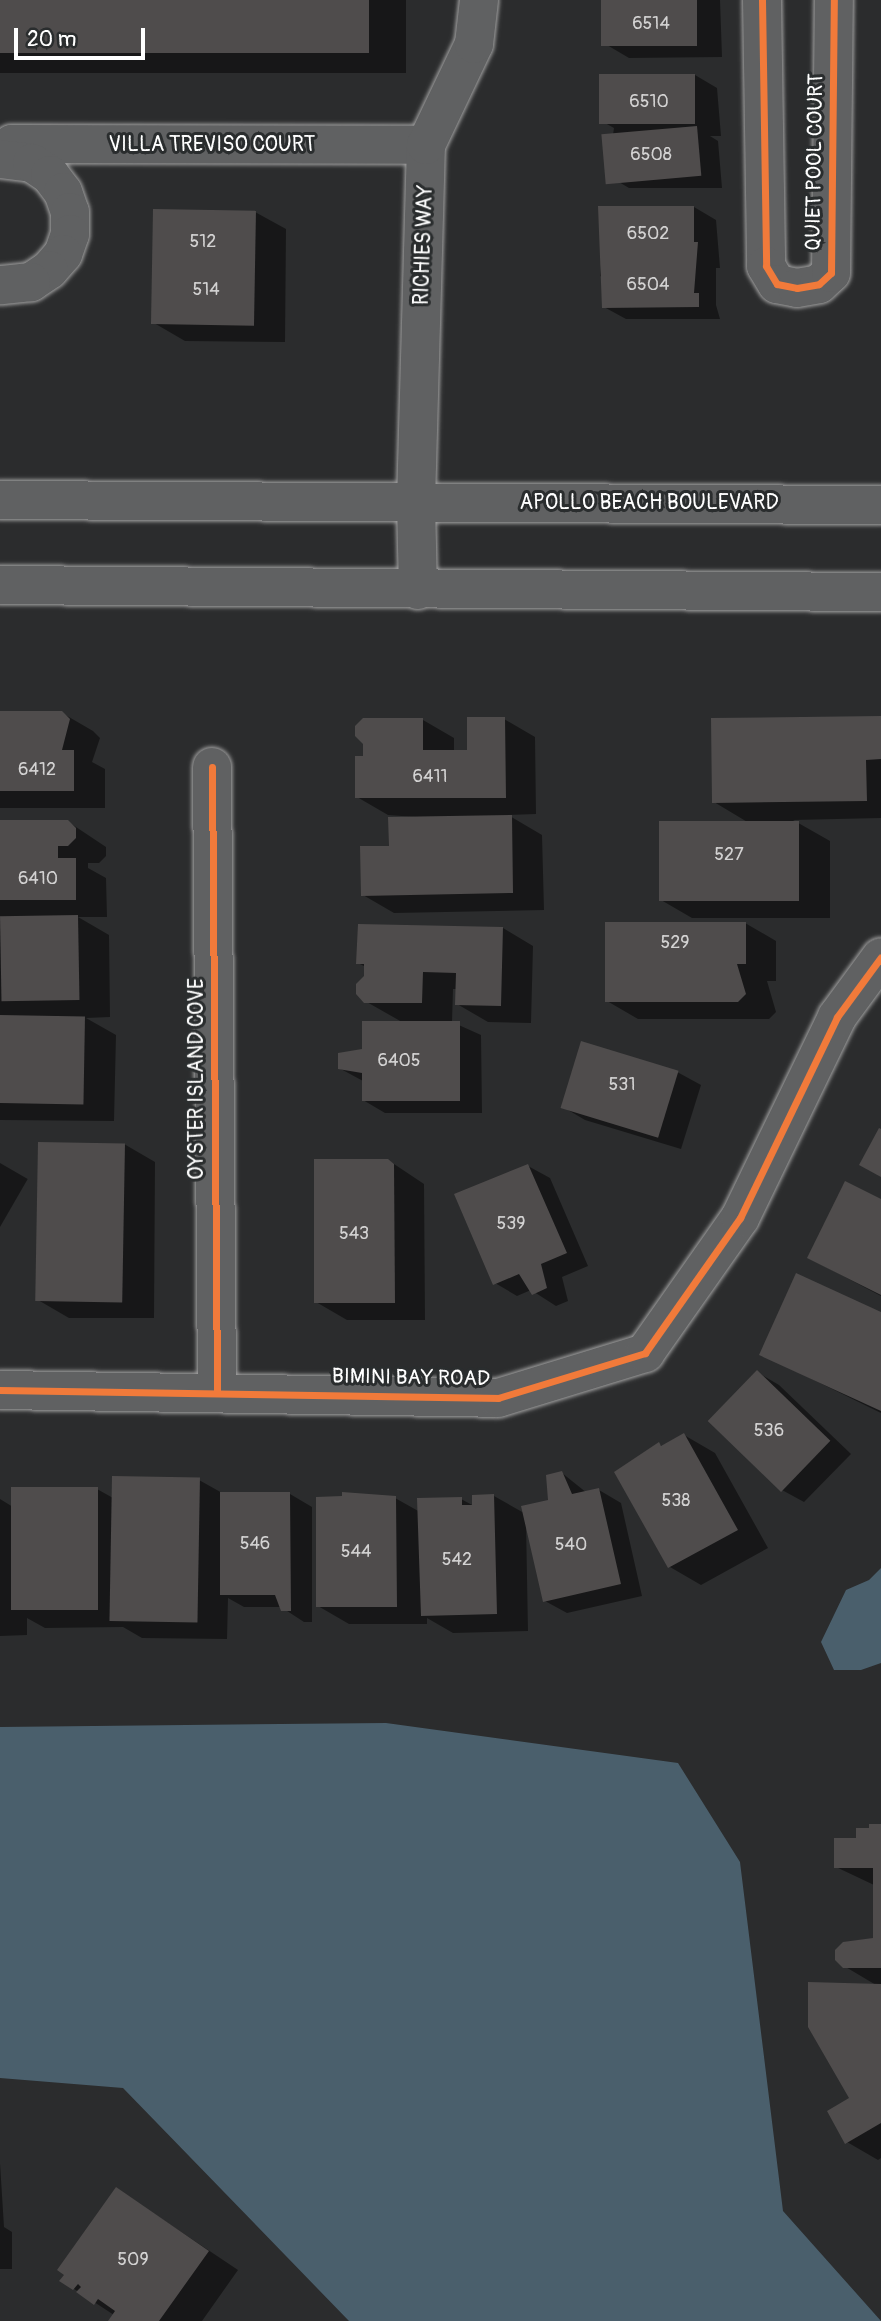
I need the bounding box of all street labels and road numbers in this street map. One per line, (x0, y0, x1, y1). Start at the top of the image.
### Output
street label: QUIET POOL COURT (801, 73, 829, 251)
street label: VILLA TREVISO COURT (109, 132, 315, 158)
street label: RICHIES WAY (409, 184, 439, 306)
street label: APOLLO BEACH BOULEVARD (519, 490, 779, 516)
street label: OYSTER ISLAND COVE (184, 978, 210, 1180)
street label: BIMINI BAY ROAD (332, 1364, 490, 1392)

